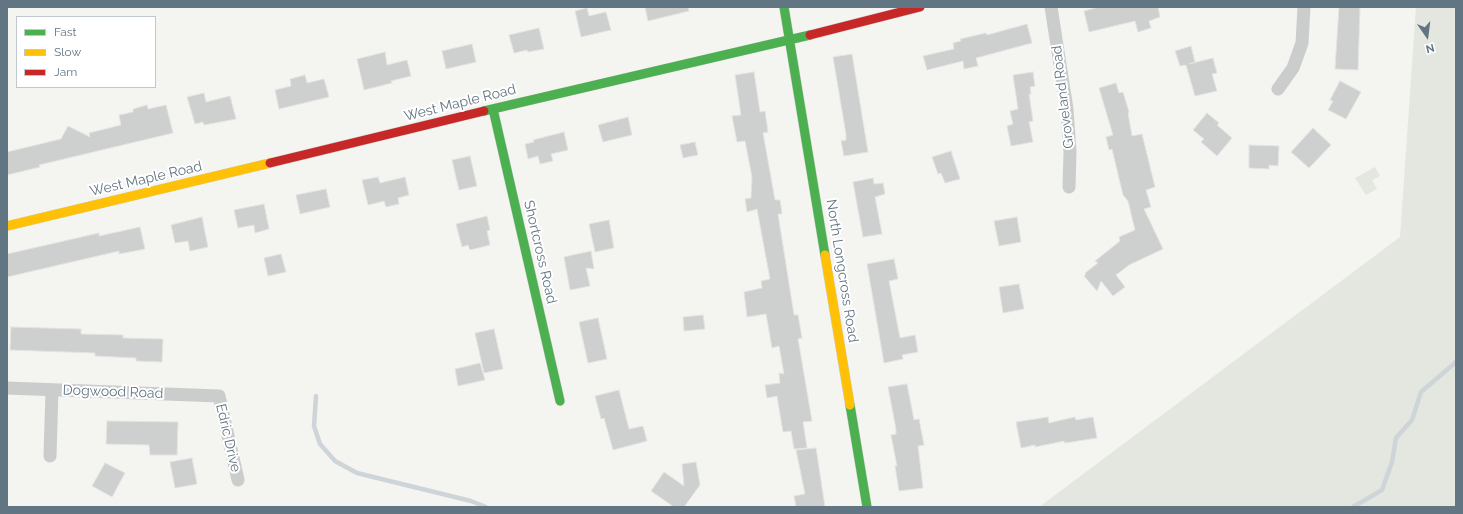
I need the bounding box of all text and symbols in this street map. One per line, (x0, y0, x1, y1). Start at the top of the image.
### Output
legend (16, 16, 156, 88)
north arrow (1407, 16, 1447, 56)
text: Fast (54, 25, 77, 39)
text: N (1424, 41, 1436, 55)
text: Slow (54, 45, 81, 59)
street label: Groveland Road (1048, 45, 1078, 149)
text: Jam (54, 65, 77, 79)
street label: West Maple Road (402, 81, 518, 125)
street label: West Maple Road (88, 158, 204, 200)
street label: North Longcross Road (822, 198, 862, 344)
street label: Shortcross Road (520, 199, 560, 305)
street label: Dogwood Road (62, 382, 164, 402)
street label: Edric Drive (212, 402, 244, 474)

